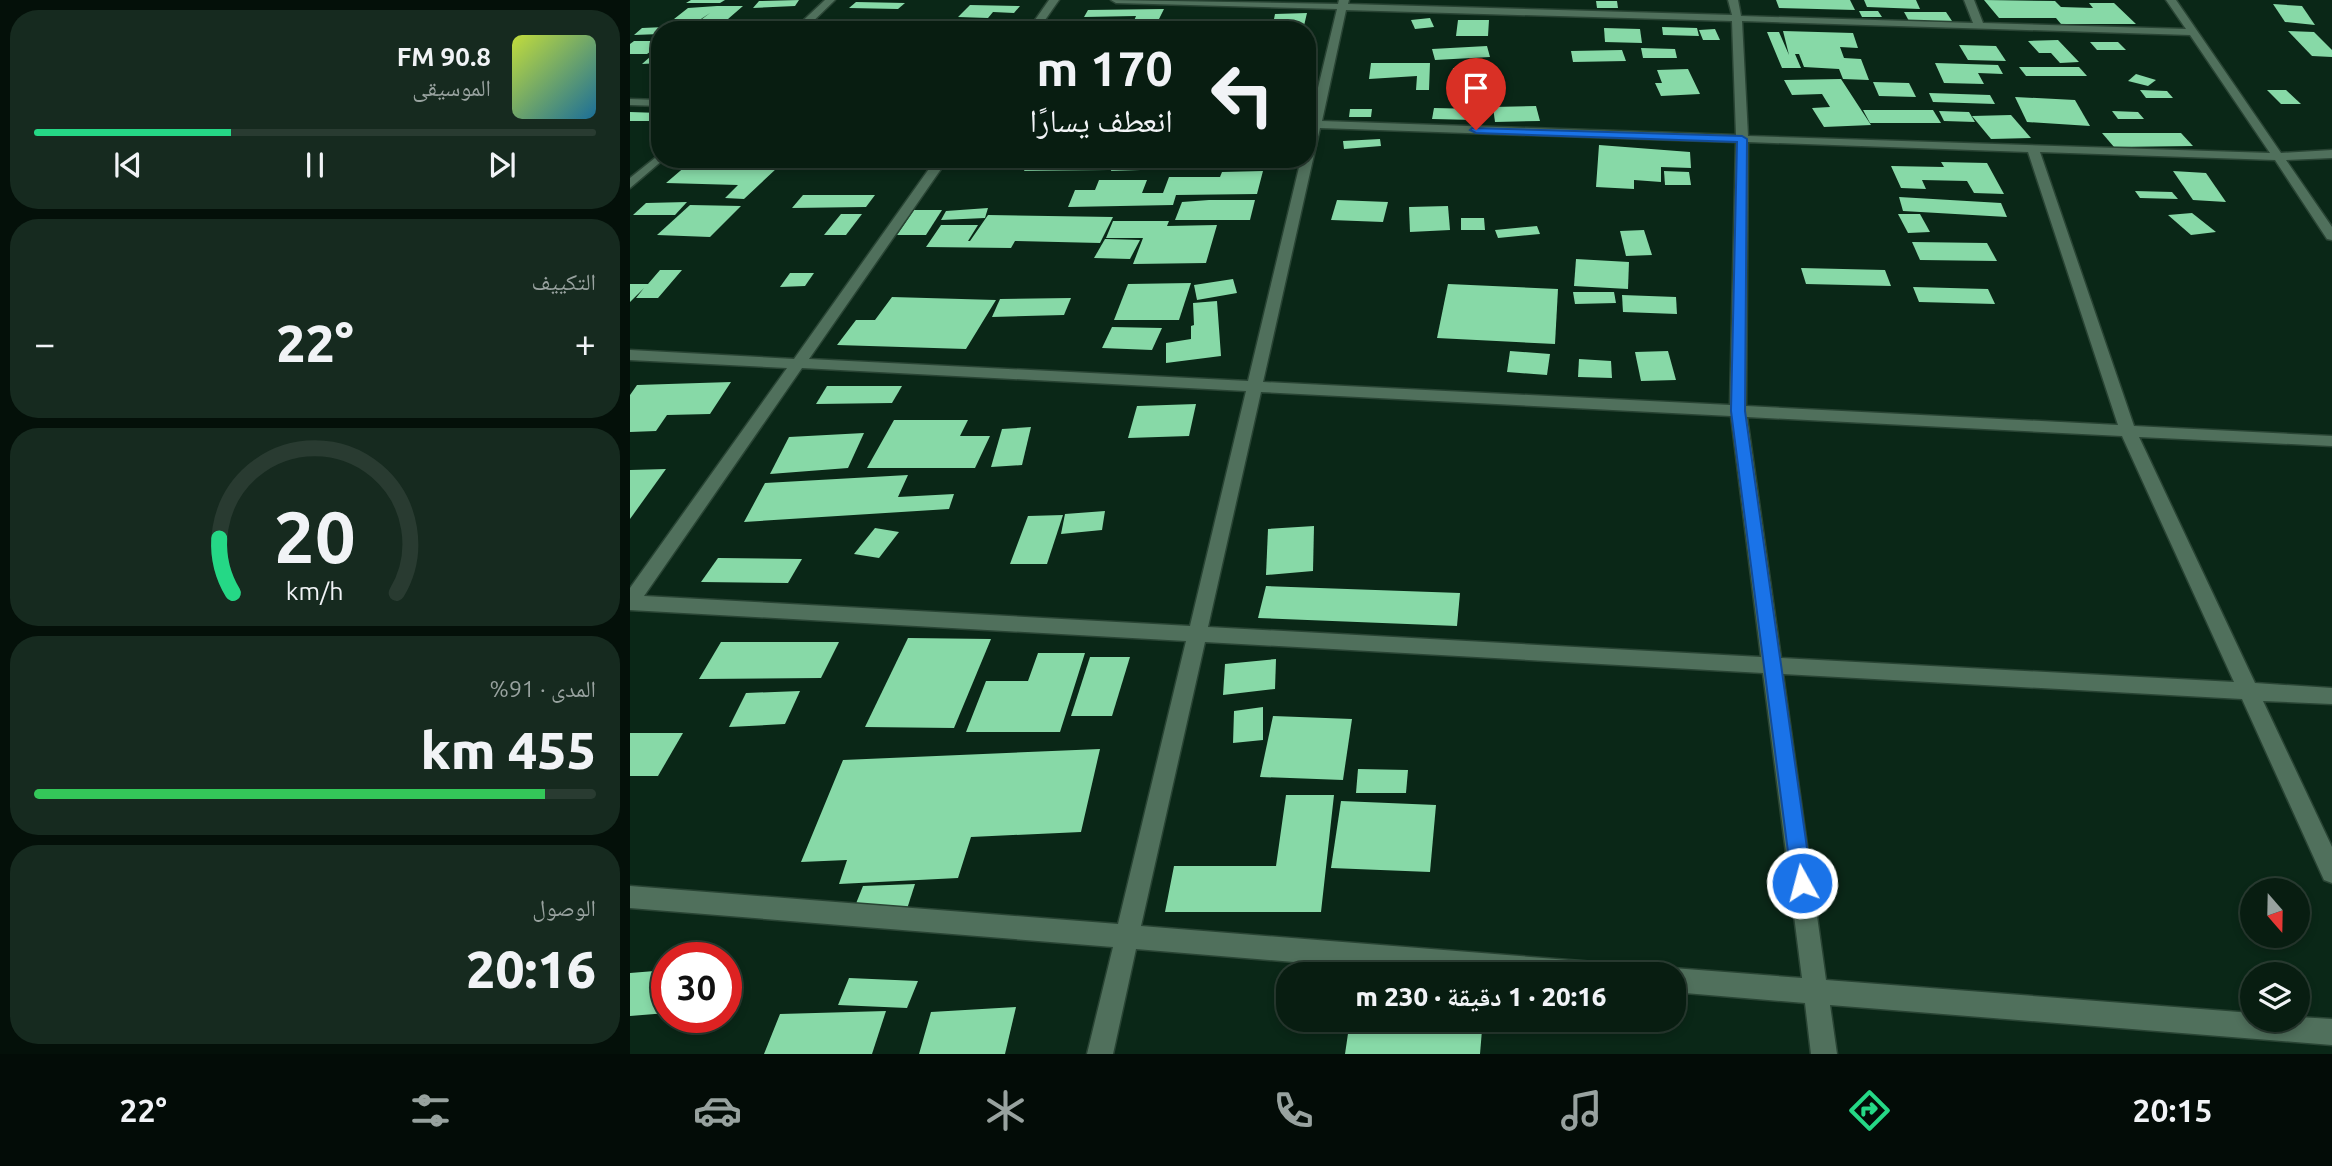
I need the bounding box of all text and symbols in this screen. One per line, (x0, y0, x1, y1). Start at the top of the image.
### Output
text: 170 m (1036, 40, 1173, 95)
text: 90.8 FM (397, 42, 491, 71)
icon: left (1197, 49, 1288, 140)
pin (1446, 58, 1506, 130)
icon: arrive (1457, 69, 1495, 107)
text: الموسيقى (412, 75, 491, 100)
text: انعطف يسارًا (1029, 102, 1173, 138)
icon: previous (109, 146, 147, 184)
icon: pause (296, 146, 334, 184)
icon: next (483, 146, 521, 184)
text: التكييف (531, 269, 596, 294)
text: 22° (276, 314, 354, 372)
text: − (34, 322, 55, 364)
text: + (575, 322, 596, 364)
text: 20 (274, 495, 356, 577)
text: km/h (286, 577, 344, 605)
text: المدى · 91% (490, 676, 596, 701)
text: 455 km (421, 721, 596, 779)
position arrow (1765, 846, 1839, 920)
north arrow (2240, 878, 2310, 948)
map controls (2240, 878, 2310, 1032)
text: الوصول (532, 895, 596, 920)
text: 20:16 (466, 940, 596, 998)
speed limit sign: 30 (651, 942, 742, 1033)
button: layers (2240, 962, 2310, 1032)
text: 20:16 · 1 دقيقة · 230 m (1355, 982, 1607, 1011)
icon: filters (406, 1086, 455, 1135)
icon: car (693, 1086, 742, 1135)
icon: climate (981, 1086, 1030, 1135)
icon: phone (1269, 1086, 1318, 1135)
icon: music (1557, 1086, 1606, 1135)
icon: directions (1845, 1086, 1894, 1135)
text: 22° (119, 1092, 167, 1128)
text: 20:15 (2133, 1092, 2213, 1128)

